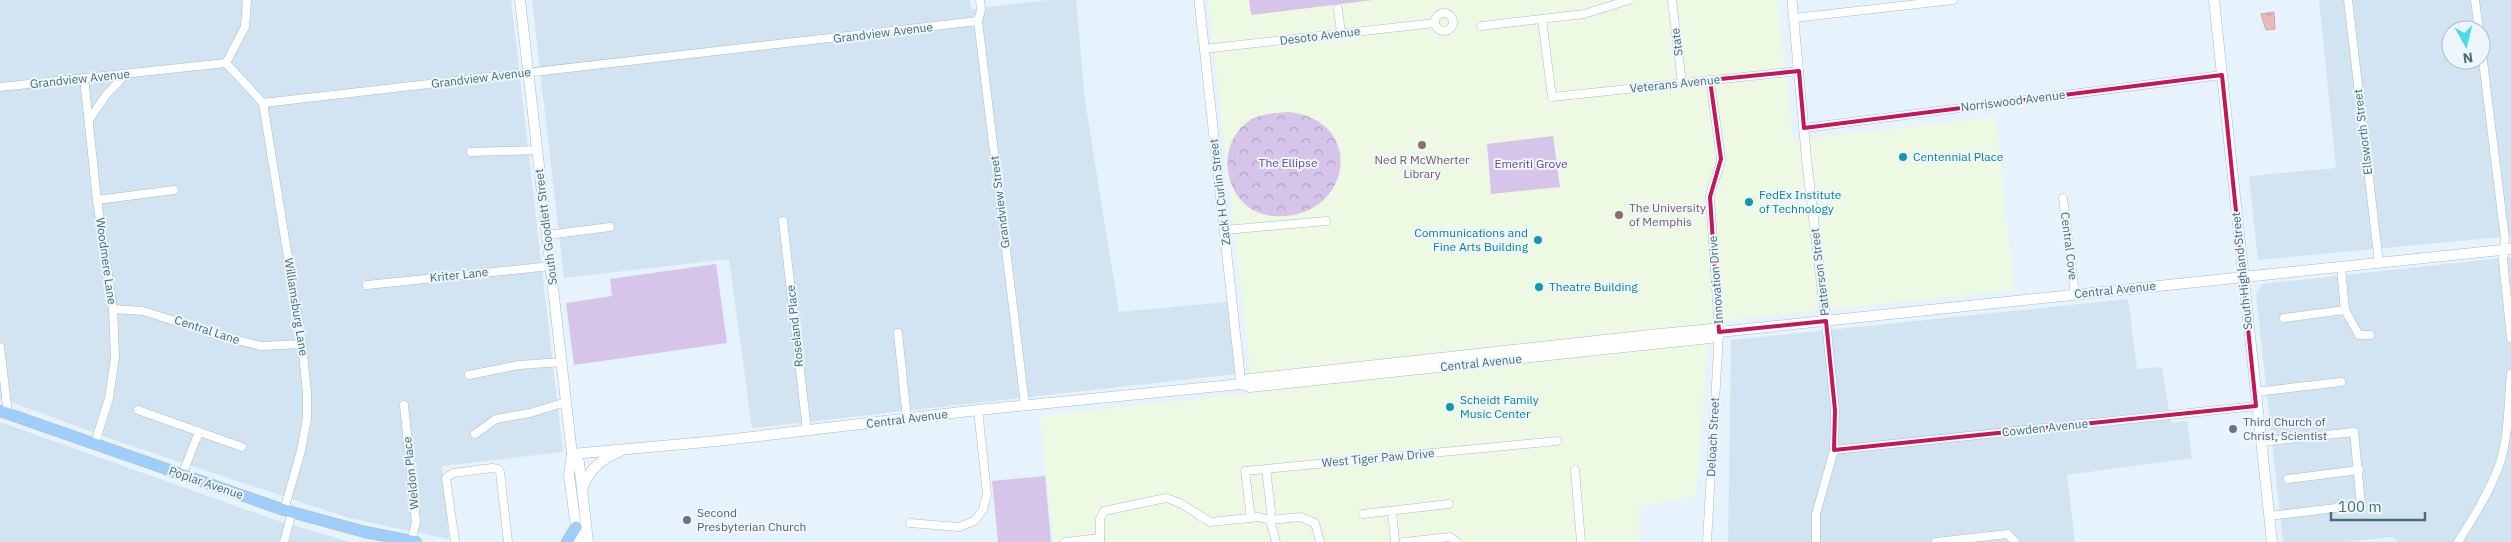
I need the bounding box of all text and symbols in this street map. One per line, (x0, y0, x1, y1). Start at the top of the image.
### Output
street label: Grandview Avenue (832, 19, 934, 46)
north arrow (2441, 20, 2491, 70)
street label: Desoto Avenue (1279, 23, 1361, 48)
street label: State (1667, 27, 1686, 57)
text: N (2462, 48, 2474, 67)
street label: Grandview Avenue (430, 64, 532, 91)
street label: Grandview Avenue (29, 66, 131, 91)
street label: Veterans Avenue (1629, 71, 1721, 96)
street label: Norriswood Avenue (1960, 87, 2066, 114)
street label: Ellsworth Street (2350, 88, 2375, 176)
street label: Zack H Curlin Street (1206, 138, 1233, 246)
marker: Ned R McWherter Library (1416, 139, 1428, 151)
place label: Centennial Place (1913, 149, 2004, 164)
marker: Centennial Place (1897, 151, 1909, 163)
place label: Ned R McWherter Library (1375, 152, 1470, 181)
street label: Grandview Street (986, 155, 1013, 249)
park label: The Ellipse (1259, 155, 1318, 170)
park label: Emeriti Grove (1494, 156, 1568, 171)
street label: South Goodlett Street (531, 168, 560, 286)
place label: FedEx Institute of Technology (1759, 187, 1842, 216)
marker: FedEx Institute of Technology (1743, 196, 1755, 208)
place label: The University of Memphis (1629, 200, 1706, 229)
marker: The University of Memphis (1613, 209, 1625, 221)
street label: Central Cove (2058, 211, 2081, 281)
street label: South Highland Street (2228, 211, 2255, 331)
street label: Woodmere Lane (93, 217, 120, 306)
place label: Communications and Fine Arts Building (1414, 225, 1529, 254)
street label: Patterson Street (1807, 227, 1832, 317)
marker: Communications and Fine Arts Building (1532, 234, 1544, 246)
street label: Innovation Drive (1705, 235, 1726, 325)
street label: Williamsburg Lane (281, 257, 312, 357)
street label: Kriter Lane (429, 264, 489, 285)
street label: Central Avenue (2073, 278, 2157, 301)
place label: Theatre Building (1549, 279, 1638, 294)
marker: Theatre Building (1533, 281, 1545, 293)
street label: Roseland Place (783, 284, 806, 368)
street label: Central Lane (173, 312, 242, 347)
street label: Central Avenue (1439, 351, 1523, 374)
place label: Scheidt Family Music Center (1460, 392, 1539, 421)
street label: Deloach Street (1703, 397, 1722, 477)
marker: Scheidt Family Music Center (1444, 401, 1456, 413)
street label: Central Avenue (865, 406, 949, 431)
place label: Third Church of Christ, Scientist (2243, 414, 2327, 443)
street label: Cowden Avenue (2001, 415, 2089, 439)
marker: Third Church of Christ, Scientist (2227, 423, 2239, 435)
street label: Weldon Place (399, 435, 422, 510)
street label: West Tiger Paw Drive (1321, 445, 1435, 470)
street label: Poplar Avenue (167, 463, 246, 502)
scale bar (2331, 490, 2425, 522)
text: 100 m (2338, 497, 2382, 516)
place label: Second Presbyterian Church (697, 505, 806, 534)
marker: Second Presbyterian Church (681, 514, 693, 526)

